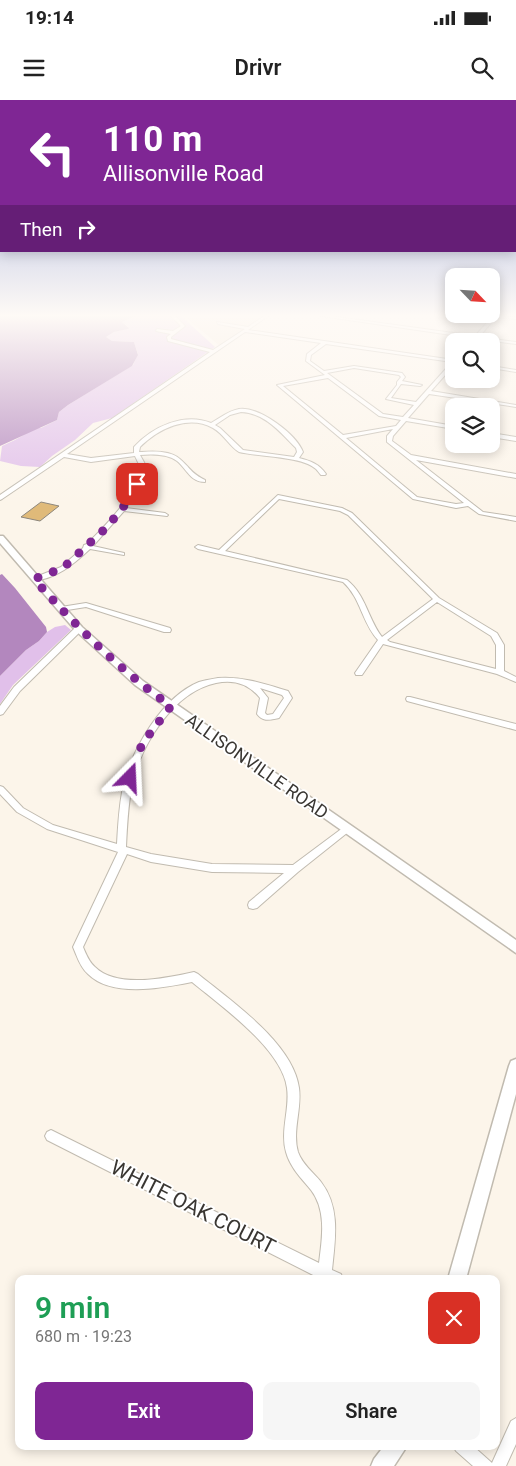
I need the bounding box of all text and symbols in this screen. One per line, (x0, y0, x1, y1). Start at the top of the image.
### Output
text: 19:14 (25, 6, 74, 29)
icon: menu (20, 54, 48, 82)
icon: search (468, 54, 496, 82)
text: Drivr (235, 55, 281, 80)
text: 110 m (103, 119, 202, 160)
icon: left (20, 120, 85, 185)
text: Allisonville Road (103, 161, 264, 186)
icon: right (72, 215, 100, 243)
text: Then (20, 218, 62, 241)
north arrow (445, 268, 500, 322)
map controls (445, 268, 500, 453)
button: search (445, 333, 500, 388)
button: layers (445, 398, 500, 453)
pin (116, 463, 158, 505)
icon: arrive (123, 470, 151, 498)
street label: ALLISONVILLE ROAD (182, 709, 332, 823)
position arrow (103, 751, 155, 803)
street label: WHITE OAK COURT (107, 1155, 280, 1259)
text: 9 min (35, 1290, 110, 1325)
button: close (428, 1292, 480, 1344)
text: 680 m · 19:23 (35, 1327, 132, 1346)
button: Exit (35, 1382, 253, 1440)
button: Share (263, 1382, 480, 1440)

